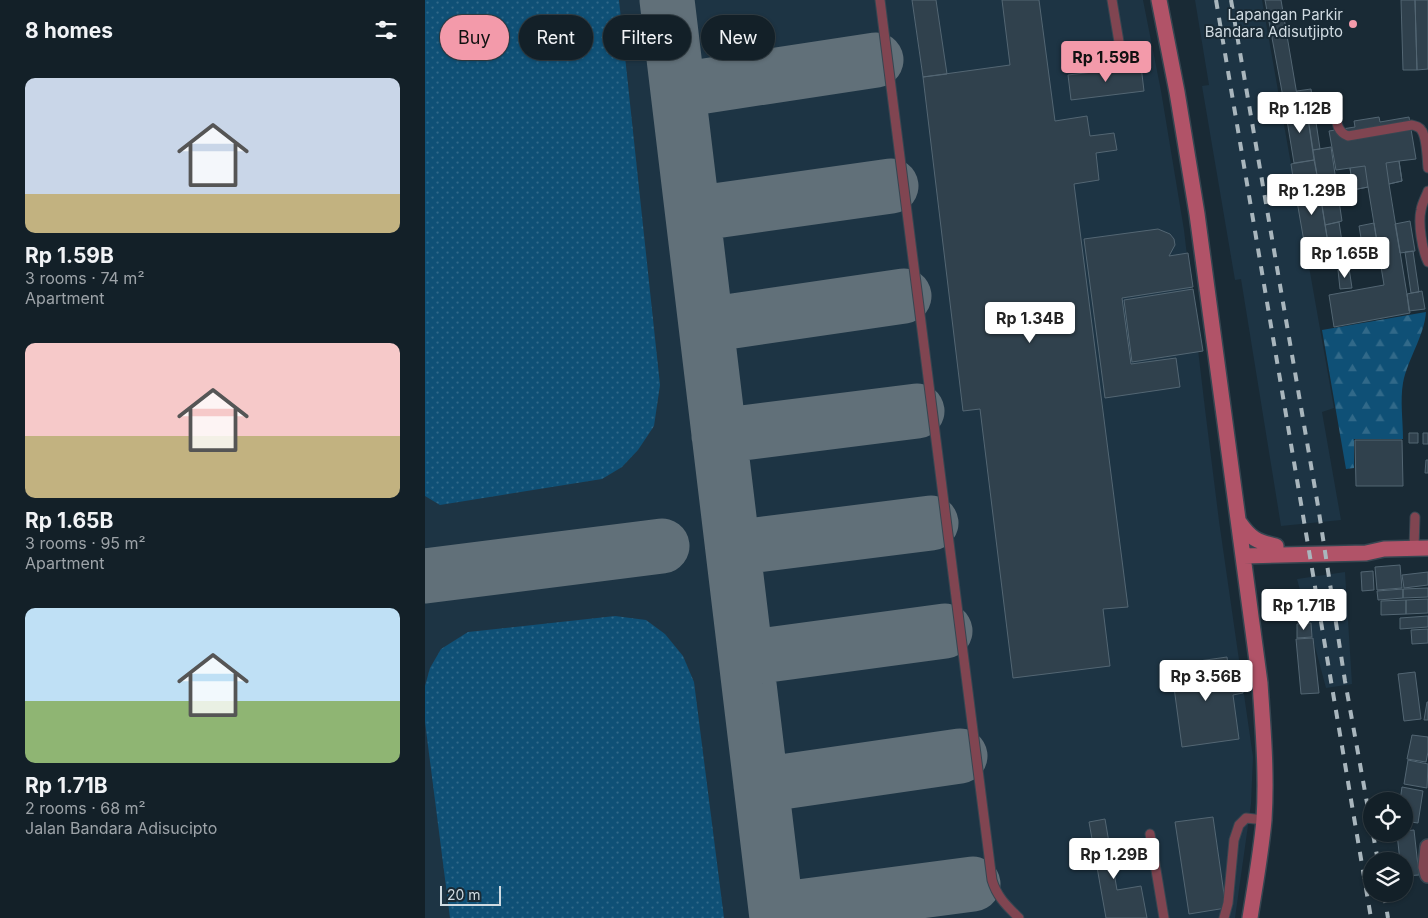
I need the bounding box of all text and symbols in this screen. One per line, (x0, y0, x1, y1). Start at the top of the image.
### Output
place label: Lapangan Parkir Bandara Adisutjipto (1205, 5, 1343, 41)
chip: Buy (440, 15, 509, 60)
chip: Rent (519, 15, 593, 60)
chip: Filters (603, 15, 691, 60)
chip: New (701, 15, 775, 60)
icon: filters (372, 16, 400, 44)
text: 8 homes (25, 18, 113, 43)
marker: Lapangan Parkir Bandara Adisutjipto (1347, 18, 1359, 30)
pin: Rp 1.59B (1054, 41, 1158, 83)
text: Rp 1.59B (1072, 47, 1140, 67)
pin: Rp 1.12B (1248, 92, 1352, 134)
text: Rp 1.12B (1269, 98, 1331, 118)
icon: home (168, 110, 258, 200)
pin: Rp 1.29B (1260, 174, 1364, 216)
text: Rp 1.29B (1278, 180, 1346, 200)
pin: Rp 1.65B (1293, 236, 1397, 279)
text: Rp 1.59B (25, 243, 114, 268)
text: Rp 1.65B (1311, 243, 1379, 263)
text: 3 rooms · 74 m² (25, 268, 144, 288)
text: Apartment (25, 288, 105, 308)
pin: Rp 1.34B (978, 302, 1082, 344)
text: Rp 1.34B (996, 308, 1064, 328)
icon: home (168, 375, 258, 465)
text: Rp 1.65B (25, 508, 113, 533)
text: 3 rooms · 95 m² (25, 533, 146, 553)
text: Apartment (25, 553, 105, 573)
pin: Rp 1.71B (1252, 588, 1356, 631)
text: Rp 1.71B (1272, 595, 1336, 615)
icon: home (168, 640, 258, 730)
pin: Rp 3.56B (1154, 660, 1258, 702)
text: Rp 3.56B (1171, 666, 1241, 686)
text: Rp 1.71B (25, 773, 108, 798)
map controls (1363, 792, 1413, 902)
button: locate (1363, 792, 1413, 842)
text: 2 rooms · 68 m² (25, 798, 146, 818)
text: Jalan Bandara Adisucipto (25, 818, 217, 838)
pin: Rp 1.29B (1062, 838, 1166, 880)
text: Rp 1.29B (1080, 844, 1148, 864)
button: layers (1363, 852, 1413, 902)
scale bar (440, 883, 501, 906)
text: 20 m (447, 886, 481, 903)

